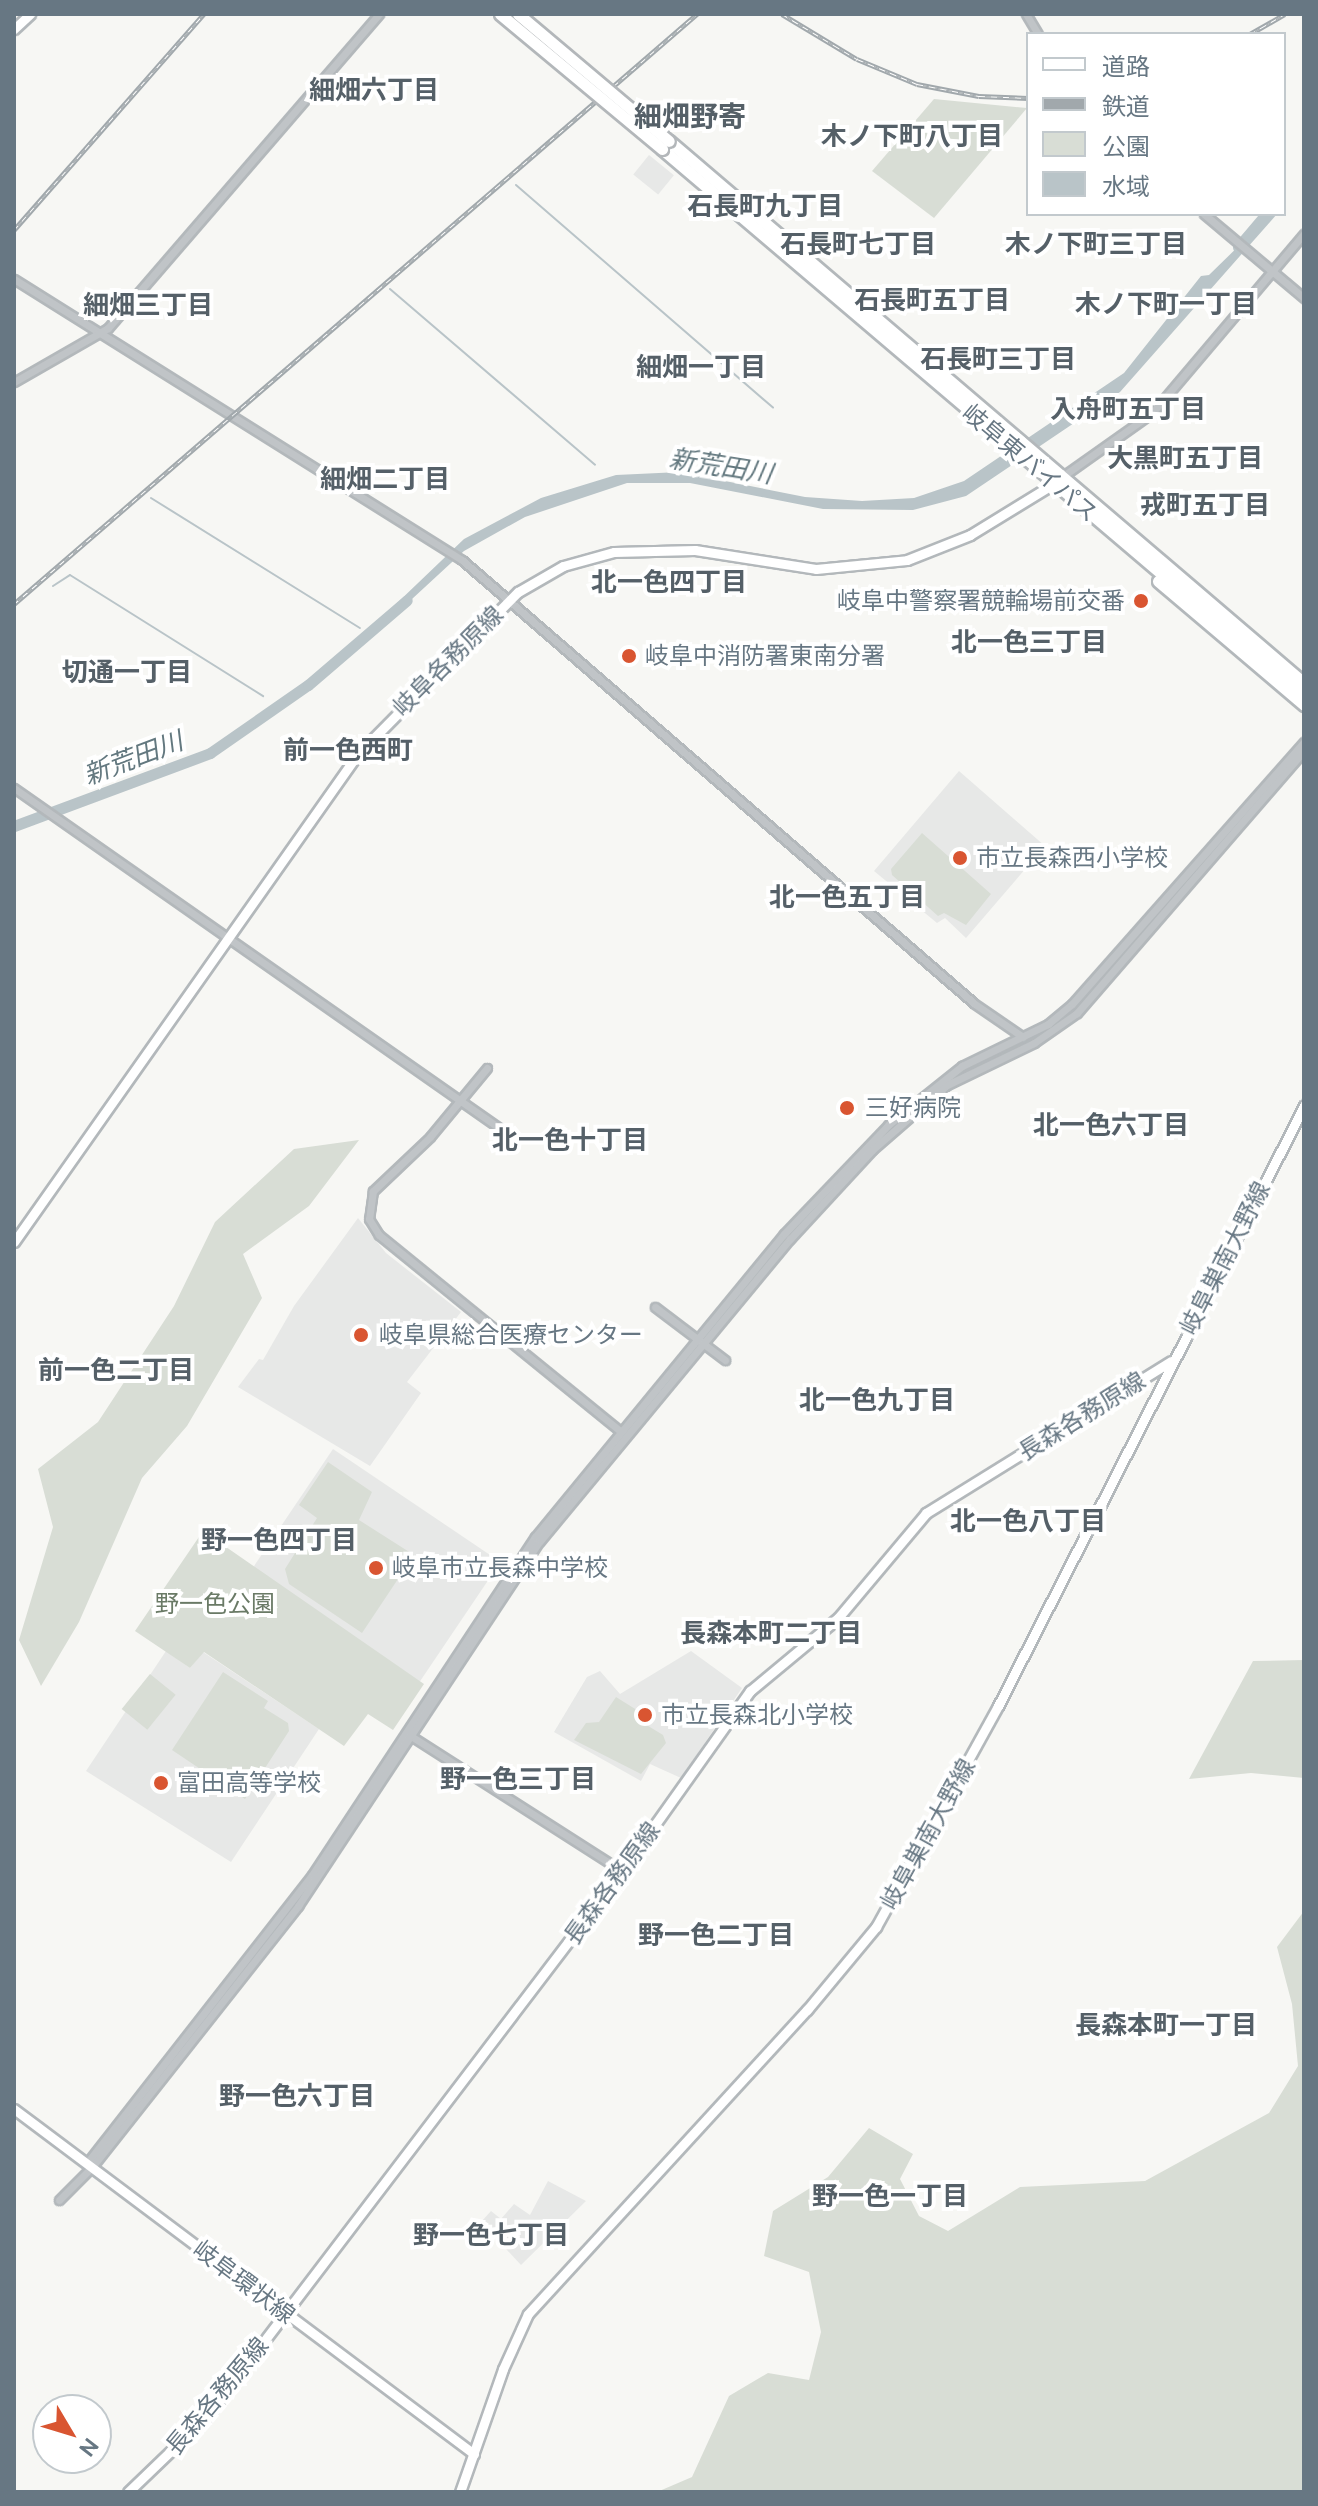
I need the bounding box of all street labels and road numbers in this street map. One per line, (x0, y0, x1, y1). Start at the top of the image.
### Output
street label: 岐阜東バイパス (956, 398, 1104, 528)
street label: 岐阜各務原線 (387, 600, 509, 722)
street label: 岐阜巣南大野線 (1174, 1177, 1276, 1339)
street label: 長森各務原線 (1013, 1366, 1151, 1466)
street label: 岐阜巣南大野線 (875, 1754, 981, 1914)
street label: 長森各務原線 (558, 1816, 666, 1950)
street label: 岐阜環状線 (187, 2234, 301, 2330)
street label: 長森各務原線 (160, 2332, 274, 2460)

